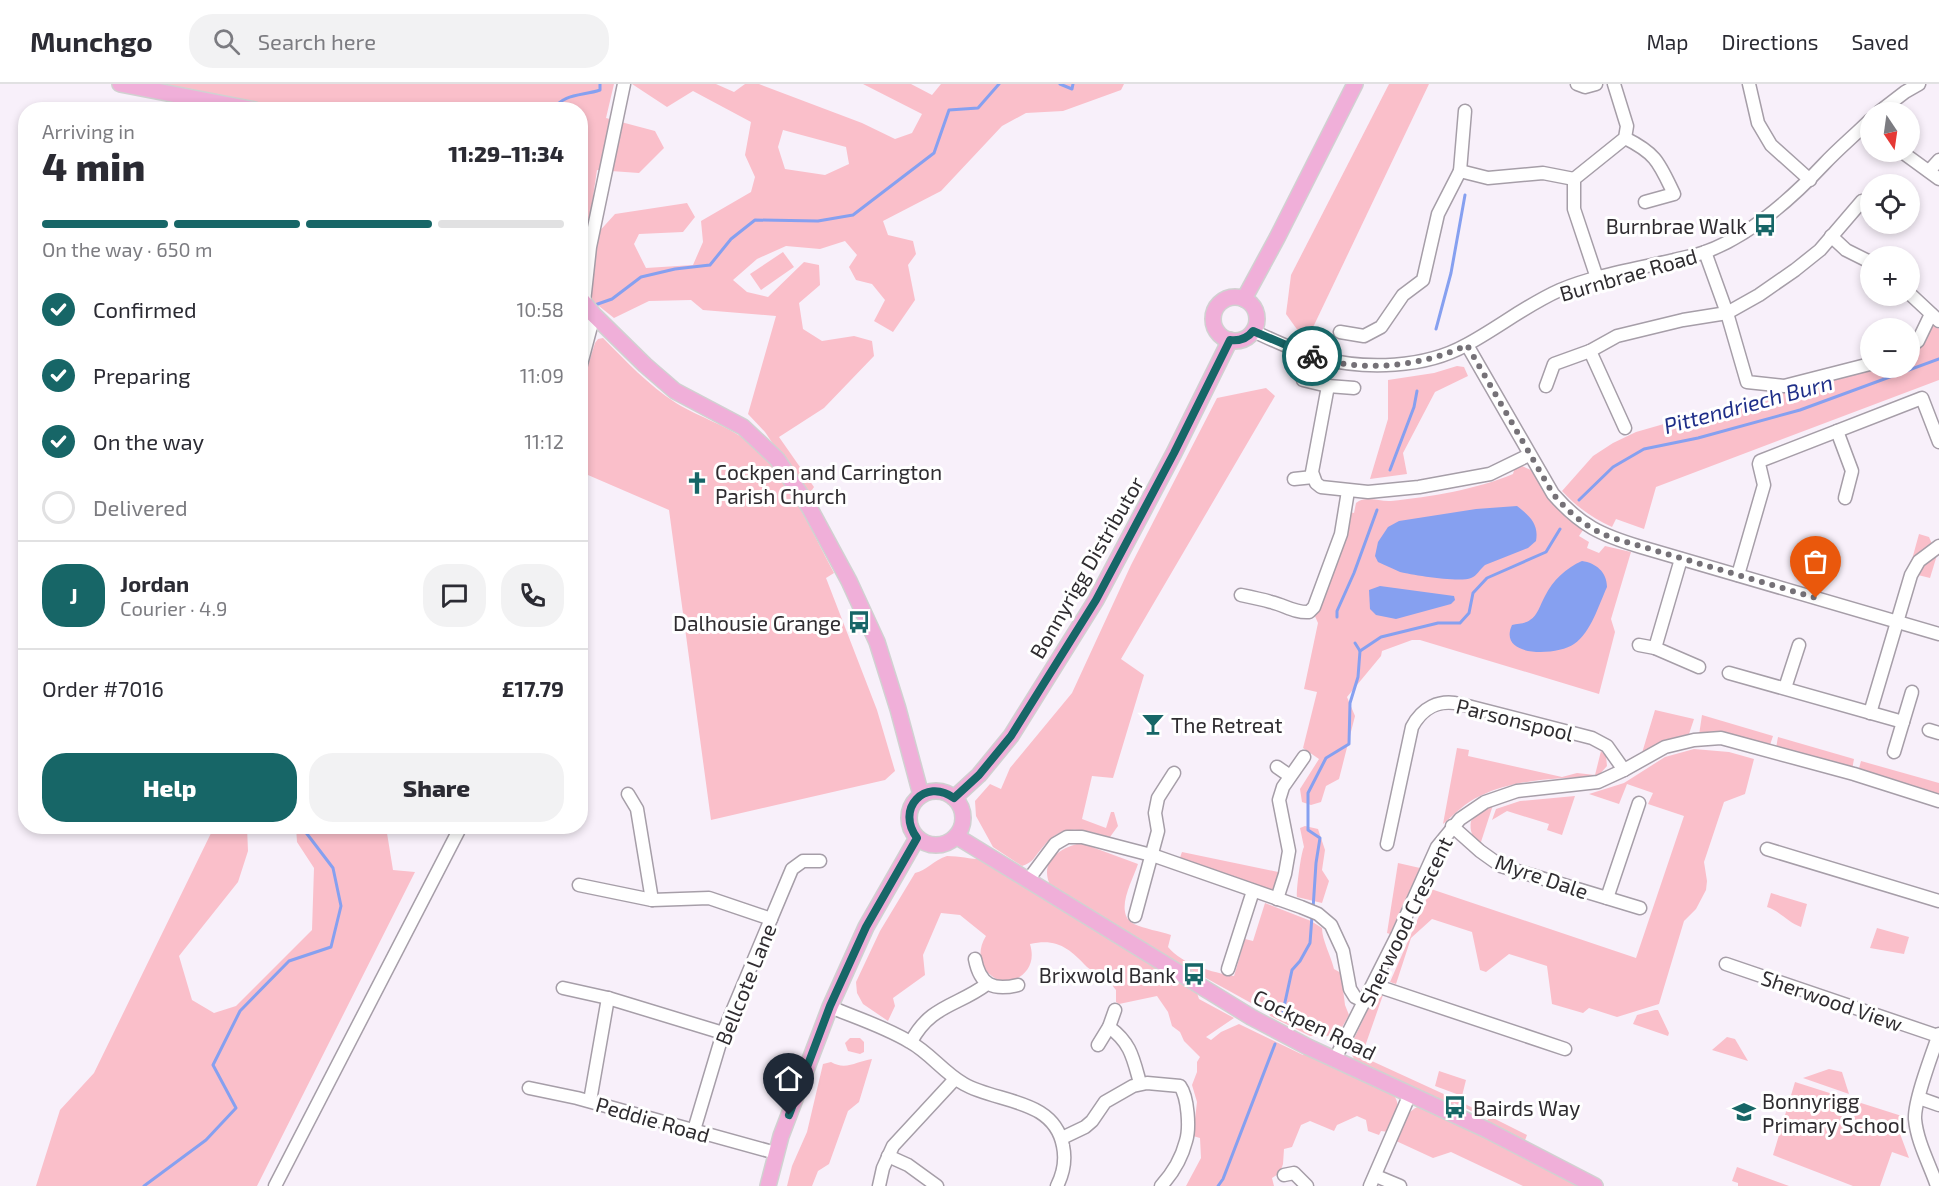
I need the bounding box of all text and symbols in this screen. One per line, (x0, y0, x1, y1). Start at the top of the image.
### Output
search box (189, 14, 609, 68)
text: Munchgo (30, 24, 153, 58)
icon: search (210, 25, 243, 58)
text: Search here (258, 28, 376, 54)
text: Map (1646, 29, 1689, 54)
text: Directions (1722, 29, 1818, 54)
text: Saved (1851, 29, 1909, 54)
north arrow (1860, 102, 1920, 162)
map controls (1860, 102, 1920, 378)
text: Arriving in (42, 119, 135, 143)
text: 11:29–11:34 (448, 140, 564, 166)
text: 4 min (42, 142, 145, 189)
button: locate (1860, 174, 1920, 234)
bus stop icon: Burnbrae Walk (1752, 212, 1778, 238)
place label: Burnbrae Walk (1606, 213, 1747, 238)
text: On the way · 650 m (42, 237, 213, 261)
street label: Burnbrae Road (1556, 242, 1700, 306)
button: + (1860, 246, 1920, 306)
icon: check (42, 293, 75, 326)
text: Confirmed (93, 296, 197, 322)
text: 10:58 (516, 297, 564, 321)
button: − (1860, 318, 1920, 378)
courier (1282, 326, 1342, 386)
icon: bike (1296, 340, 1329, 373)
icon: check (42, 359, 75, 392)
text: Preparing (93, 362, 191, 388)
text: 11:09 (520, 363, 564, 387)
water label: Pittendriech Burn (1661, 368, 1835, 438)
icon: check (42, 425, 75, 458)
text: On the way (93, 428, 204, 454)
text: 11:12 (524, 429, 564, 453)
place label: Cockpen and Carrington Parish Church (715, 459, 942, 508)
church icon: Cockpen and Carrington Parish Church (684, 470, 710, 496)
street label: Bonnyrigg Distributor (1024, 471, 1149, 662)
text: Delivered (93, 494, 188, 520)
pin (1790, 536, 1841, 598)
icon: bag (1799, 545, 1832, 578)
button: chat (423, 564, 486, 627)
button: phone (501, 564, 564, 627)
text: Jordan (120, 570, 189, 596)
text: J (69, 582, 78, 608)
text: Courier · 4.9 (120, 596, 227, 620)
bus stop icon: Dalhousie Grange (846, 609, 872, 635)
place label: Dalhousie Grange (673, 610, 841, 635)
text: Order #7016 (42, 675, 164, 701)
text: £17.79 (502, 675, 564, 701)
street label: Parsonspool (1454, 692, 1577, 746)
bar icon: The Retreat (1140, 711, 1166, 737)
place label: The Retreat (1171, 712, 1282, 737)
button: Help (42, 753, 297, 822)
button: Share (309, 753, 564, 822)
street label: Sherwood Crescent (1353, 832, 1457, 1010)
street label: Myre Dale (1492, 848, 1592, 904)
street label: Bellcote Lane (709, 920, 781, 1048)
bus stop icon: Brixwold Bank (1181, 961, 1207, 987)
place label: Brixwold Bank (1039, 962, 1176, 987)
street label: Sherwood View (1758, 964, 1906, 1036)
street label: Cockpen Road (1249, 983, 1381, 1065)
pin (763, 1053, 814, 1115)
icon: home (772, 1062, 805, 1095)
place label: Bonnyrigg Primary School (1762, 1088, 1907, 1137)
street label: Peddie Road (593, 1091, 713, 1147)
bus stop icon: Bairds Way (1442, 1094, 1468, 1120)
place label: Bairds Way (1473, 1095, 1580, 1120)
school or university icon: Bonnyrigg Primary School (1731, 1099, 1757, 1125)

